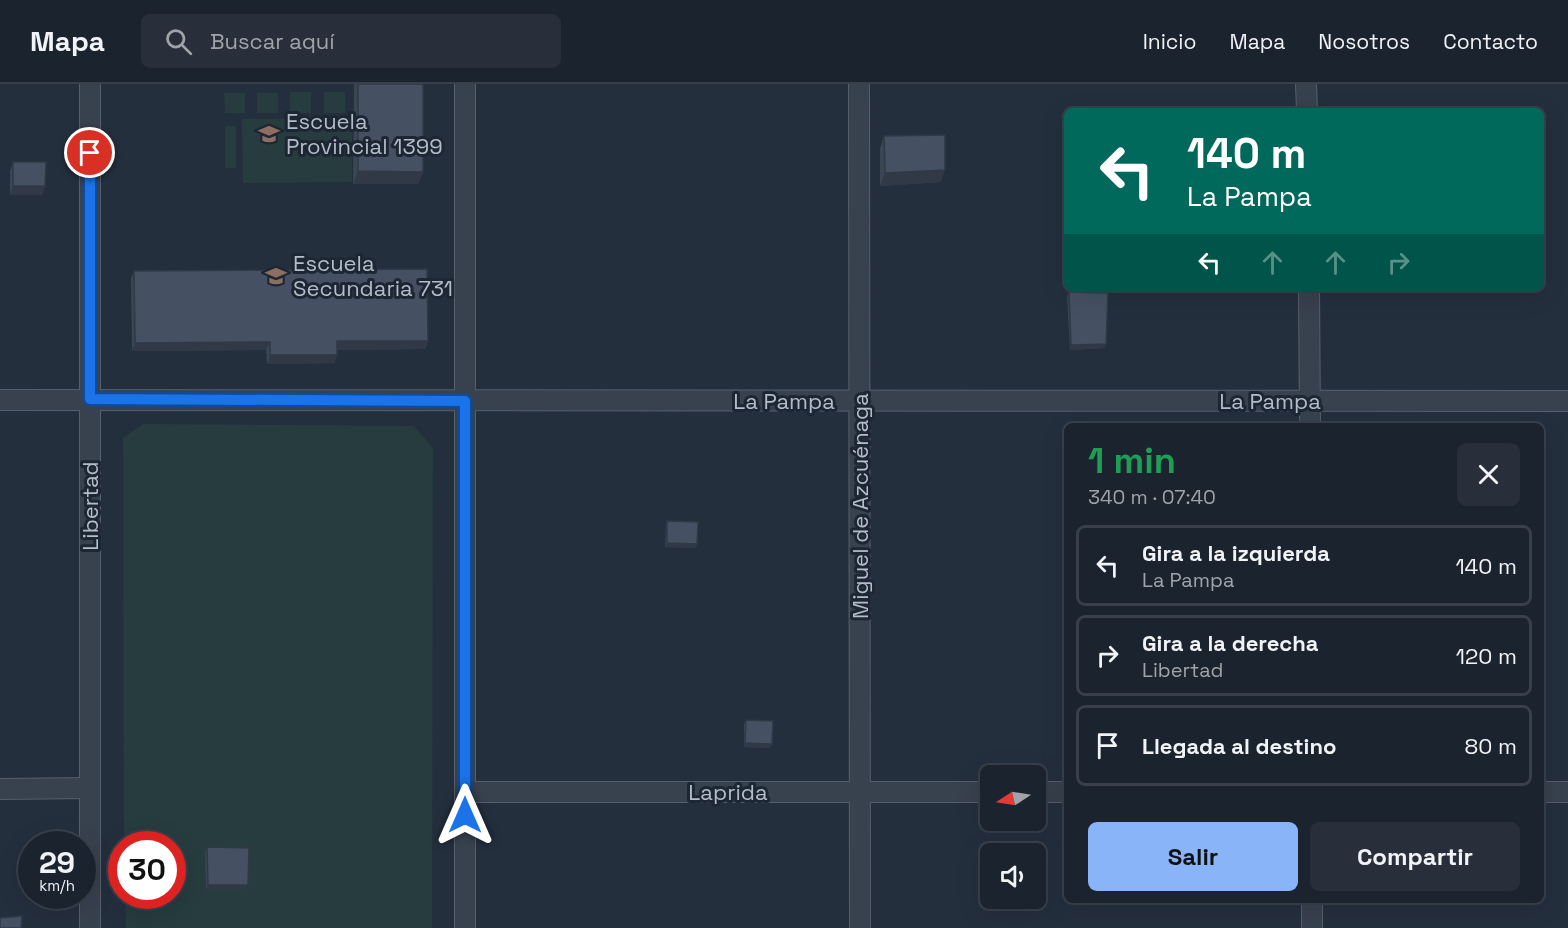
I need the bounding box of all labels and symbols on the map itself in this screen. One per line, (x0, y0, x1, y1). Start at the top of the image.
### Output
place label: Escuela Provincial 1399 (286, 107, 443, 160)
school or university icon: Escuela Provincial 1399 (257, 122, 281, 146)
pin (64, 127, 115, 178)
place label: Escuela Secundaria 731 (293, 249, 453, 302)
school or university icon: Escuela Secundaria 731 (264, 264, 288, 288)
street label: La Pampa (733, 387, 835, 415)
street label: La Pampa (1219, 387, 1321, 415)
street label: Miguel de Azcuénaga (846, 393, 874, 619)
street label: Libertad (76, 461, 104, 551)
north arrow (980, 765, 1046, 831)
street label: Laprida (688, 778, 768, 806)
position arrow (433, 783, 497, 847)
speed limit sign: 30 (108, 831, 186, 909)

